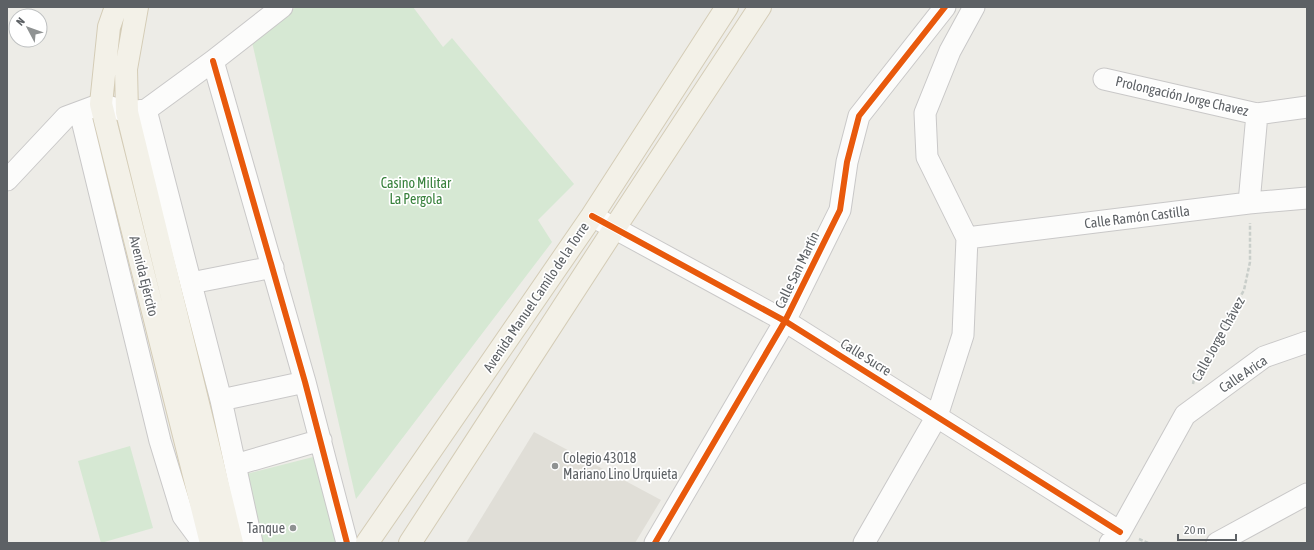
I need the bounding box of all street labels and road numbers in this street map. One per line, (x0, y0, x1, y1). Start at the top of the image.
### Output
street label: Prolongación Jorge Chavez (1114, 73, 1250, 119)
street label: Calle Ramón Castilla (1083, 203, 1191, 231)
street label: Avenida Manuel Camilo de la Torre (480, 219, 592, 375)
street label: Calle San Martín (772, 229, 822, 311)
street label: Avenida Ejército (126, 234, 162, 318)
street label: Calle Jorge Chávez (1188, 294, 1248, 384)
street label: Calle Sucre (838, 335, 894, 379)
street label: Calle Arica (1216, 352, 1270, 396)

